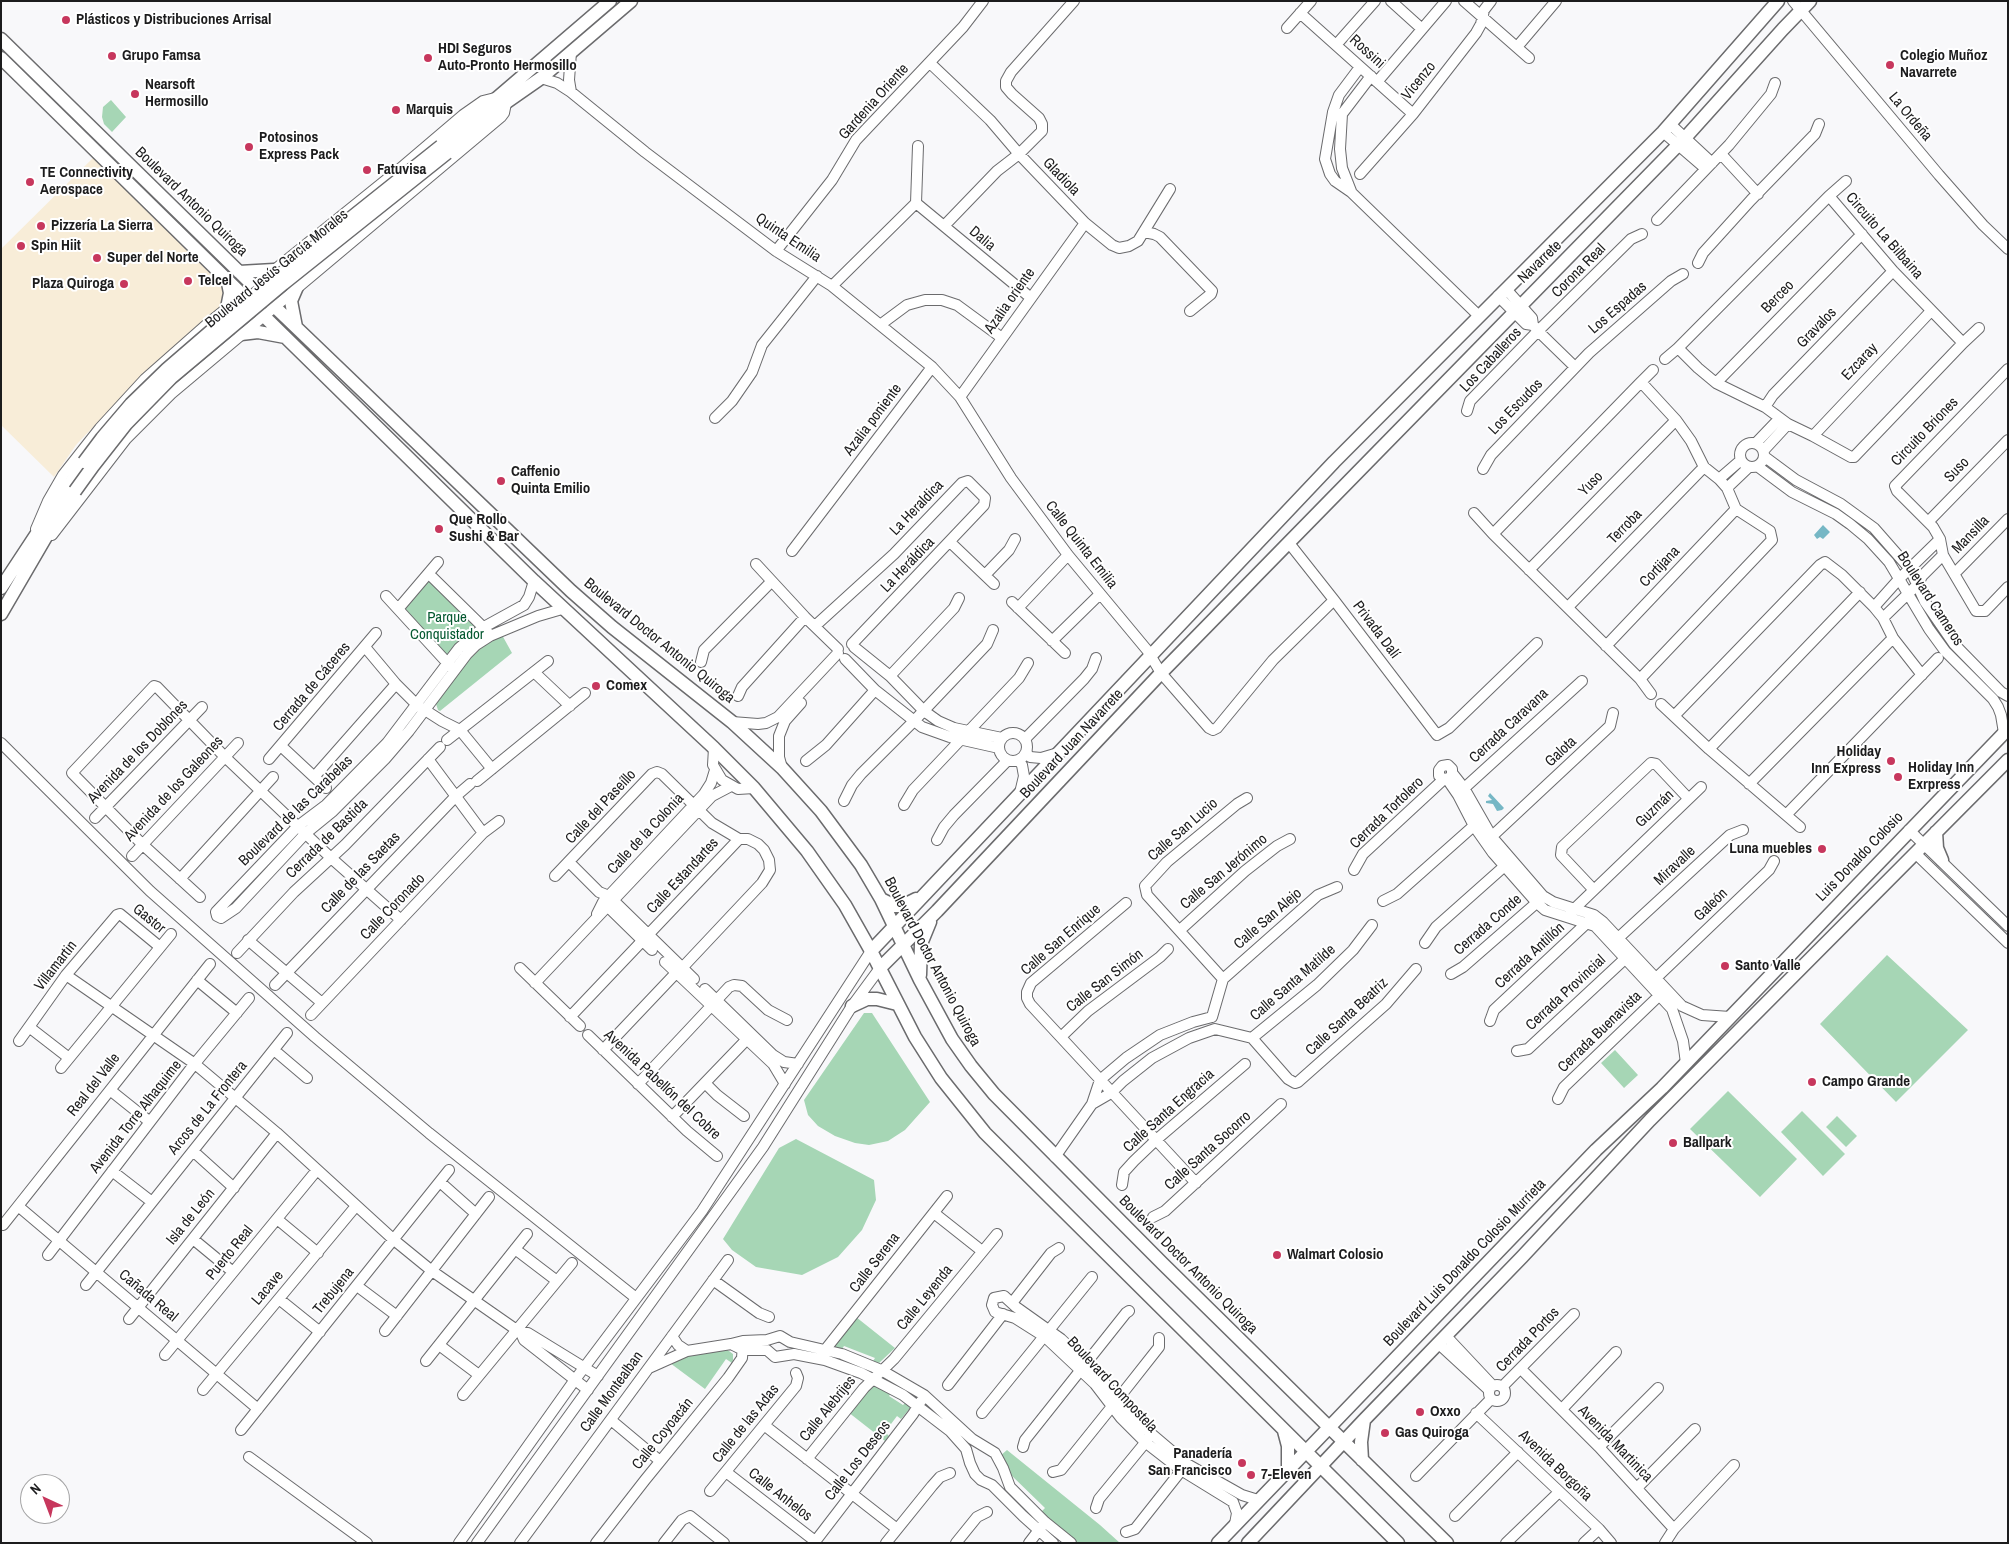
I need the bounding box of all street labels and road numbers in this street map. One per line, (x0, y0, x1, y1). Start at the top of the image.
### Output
street label: Rossini (1345, 31, 1389, 73)
street label: Vicenzo (1398, 58, 1440, 104)
street label: Gardenia Oriente (835, 60, 913, 144)
street label: La Ordeña (1884, 89, 1936, 145)
street label: Boulevard Antonio Quiroga (131, 144, 251, 260)
street label: Gladiola (1039, 154, 1083, 200)
street label: Circuito La Bilbaina (1842, 189, 1926, 283)
street label: Boulevard Jesús García Morales (202, 206, 352, 332)
street label: Quinta Emilia (752, 210, 824, 266)
street label: Dalia (965, 223, 999, 255)
street label: Navarrete (1514, 237, 1566, 287)
street label: Corona Real (1548, 240, 1610, 302)
street label: Azalia oriente (981, 265, 1039, 337)
street label: Berceo (1758, 277, 1798, 317)
street label: Los Espadas (1585, 278, 1651, 338)
street label: Gravalos (1793, 304, 1841, 352)
street label: Los Caballeros (1456, 324, 1526, 396)
street label: Ezcaray (1838, 340, 1882, 384)
street label: Los Escudos (1485, 375, 1547, 439)
street label: Azalia poniente (840, 380, 906, 460)
street label: Circuito Briones (1888, 394, 1962, 470)
street label: Suso (1941, 454, 1973, 486)
street label: Yuso (1575, 468, 1607, 500)
street label: La Heraldica (886, 477, 948, 539)
street label: Calle Quinta Emilia (1041, 497, 1121, 593)
street label: Terroba (1604, 506, 1646, 548)
street label: Mansilla (1949, 512, 1993, 558)
street label: La Heráldica (877, 534, 939, 596)
street label: Cortijana (1636, 543, 1684, 591)
street label: Boulevard Cameros (1893, 549, 1967, 649)
street label: Boulevard Doctor Antonio Quiroga (580, 575, 738, 707)
street label: Privada Dalí (1348, 598, 1404, 662)
street label: Cerrada de Cáceres (270, 639, 354, 735)
street label: Cerrada Caravana (1466, 685, 1552, 767)
street label: Boulevard Juan Navarrete (1017, 686, 1127, 802)
street label: Avenida de los Doblones (84, 697, 192, 807)
street label: Avenida de los Galeones (121, 733, 227, 845)
street label: Galota (1542, 733, 1580, 771)
street label: Boulevard de las Carabelas (235, 752, 357, 870)
street label: Calle del Paseíllo (562, 766, 640, 848)
street label: Cerrada Tortolero (1346, 773, 1428, 853)
street label: Guzmán (1632, 786, 1678, 832)
street label: Calle de la Colonia (604, 790, 688, 878)
street label: Cerrada de Bastida (282, 795, 372, 883)
street label: Calle San Lucio (1144, 795, 1222, 865)
street label: Luis Donaldo Colosio (1813, 808, 1907, 906)
street label: Calle de las Saetas (318, 829, 404, 917)
street label: Calle San Jerónimo (1177, 830, 1271, 914)
street label: Calle Estandartes (643, 834, 723, 918)
street label: Miravalle (1651, 842, 1699, 890)
street label: Calle Coronado (357, 870, 429, 944)
street label: Boulevard Doctor Antonio Quiroga (880, 874, 984, 1050)
street label: Calle San Alejo (1230, 885, 1306, 953)
street label: Galeón (1690, 885, 1732, 925)
street label: Cerrada Conde (1450, 891, 1526, 959)
street label: Gastor (129, 900, 169, 938)
street label: Calle San Enrique (1017, 900, 1105, 980)
street label: Cerrada Antillón (1491, 919, 1569, 993)
street label: Villamartin (31, 937, 81, 995)
street label: Calle Santa Matilde (1247, 941, 1339, 1025)
street label: Calle San Simón (1063, 945, 1147, 1017)
street label: Cerrada Provincial (1522, 951, 1610, 1035)
street label: Calle Santa Beatriz (1302, 974, 1392, 1060)
street label: Cerrada Buenavista (1554, 988, 1646, 1076)
street label: Avenida Pabellón del Cobre (600, 1026, 724, 1144)
street label: Real del Valle (64, 1050, 124, 1120)
street label: Avenida Torre Alhaquime (86, 1057, 186, 1177)
street label: Arcos de La Frontera (165, 1057, 251, 1159)
street label: Calle Santa Engracia (1120, 1065, 1218, 1157)
street label: Calle Santa Socorro (1161, 1107, 1255, 1195)
street label: Boulevard Luis Donaldo Colosio Murrieta (1380, 1176, 1550, 1350)
street label: Isla de León (163, 1185, 219, 1249)
street label: Boulevard Doctor Antonio Quiroga (1115, 1192, 1261, 1338)
street label: Puerto Real (203, 1222, 257, 1284)
street label: Calle Serena (846, 1229, 904, 1297)
street label: Calle Leyenda (893, 1262, 957, 1334)
street label: Trebujena (310, 1264, 358, 1318)
street label: Cañada Real (115, 1266, 181, 1326)
street label: Lacave (248, 1267, 288, 1309)
street label: Cerrada Portos (1493, 1304, 1563, 1376)
street label: Boulevard Compostela (1063, 1333, 1161, 1437)
street label: Calle Montealban (577, 1348, 647, 1436)
street label: Calle Alebrijes (796, 1373, 860, 1445)
street label: Calle de las Adas (709, 1381, 783, 1467)
street label: Calle Coyoacán (629, 1395, 697, 1473)
street label: Avenida Martinica (1574, 1402, 1656, 1486)
street label: Calle Los Deseos (821, 1417, 895, 1505)
street label: Avenida Borgoña (1515, 1427, 1595, 1505)
street label: Calle Anhelos (745, 1465, 815, 1525)

